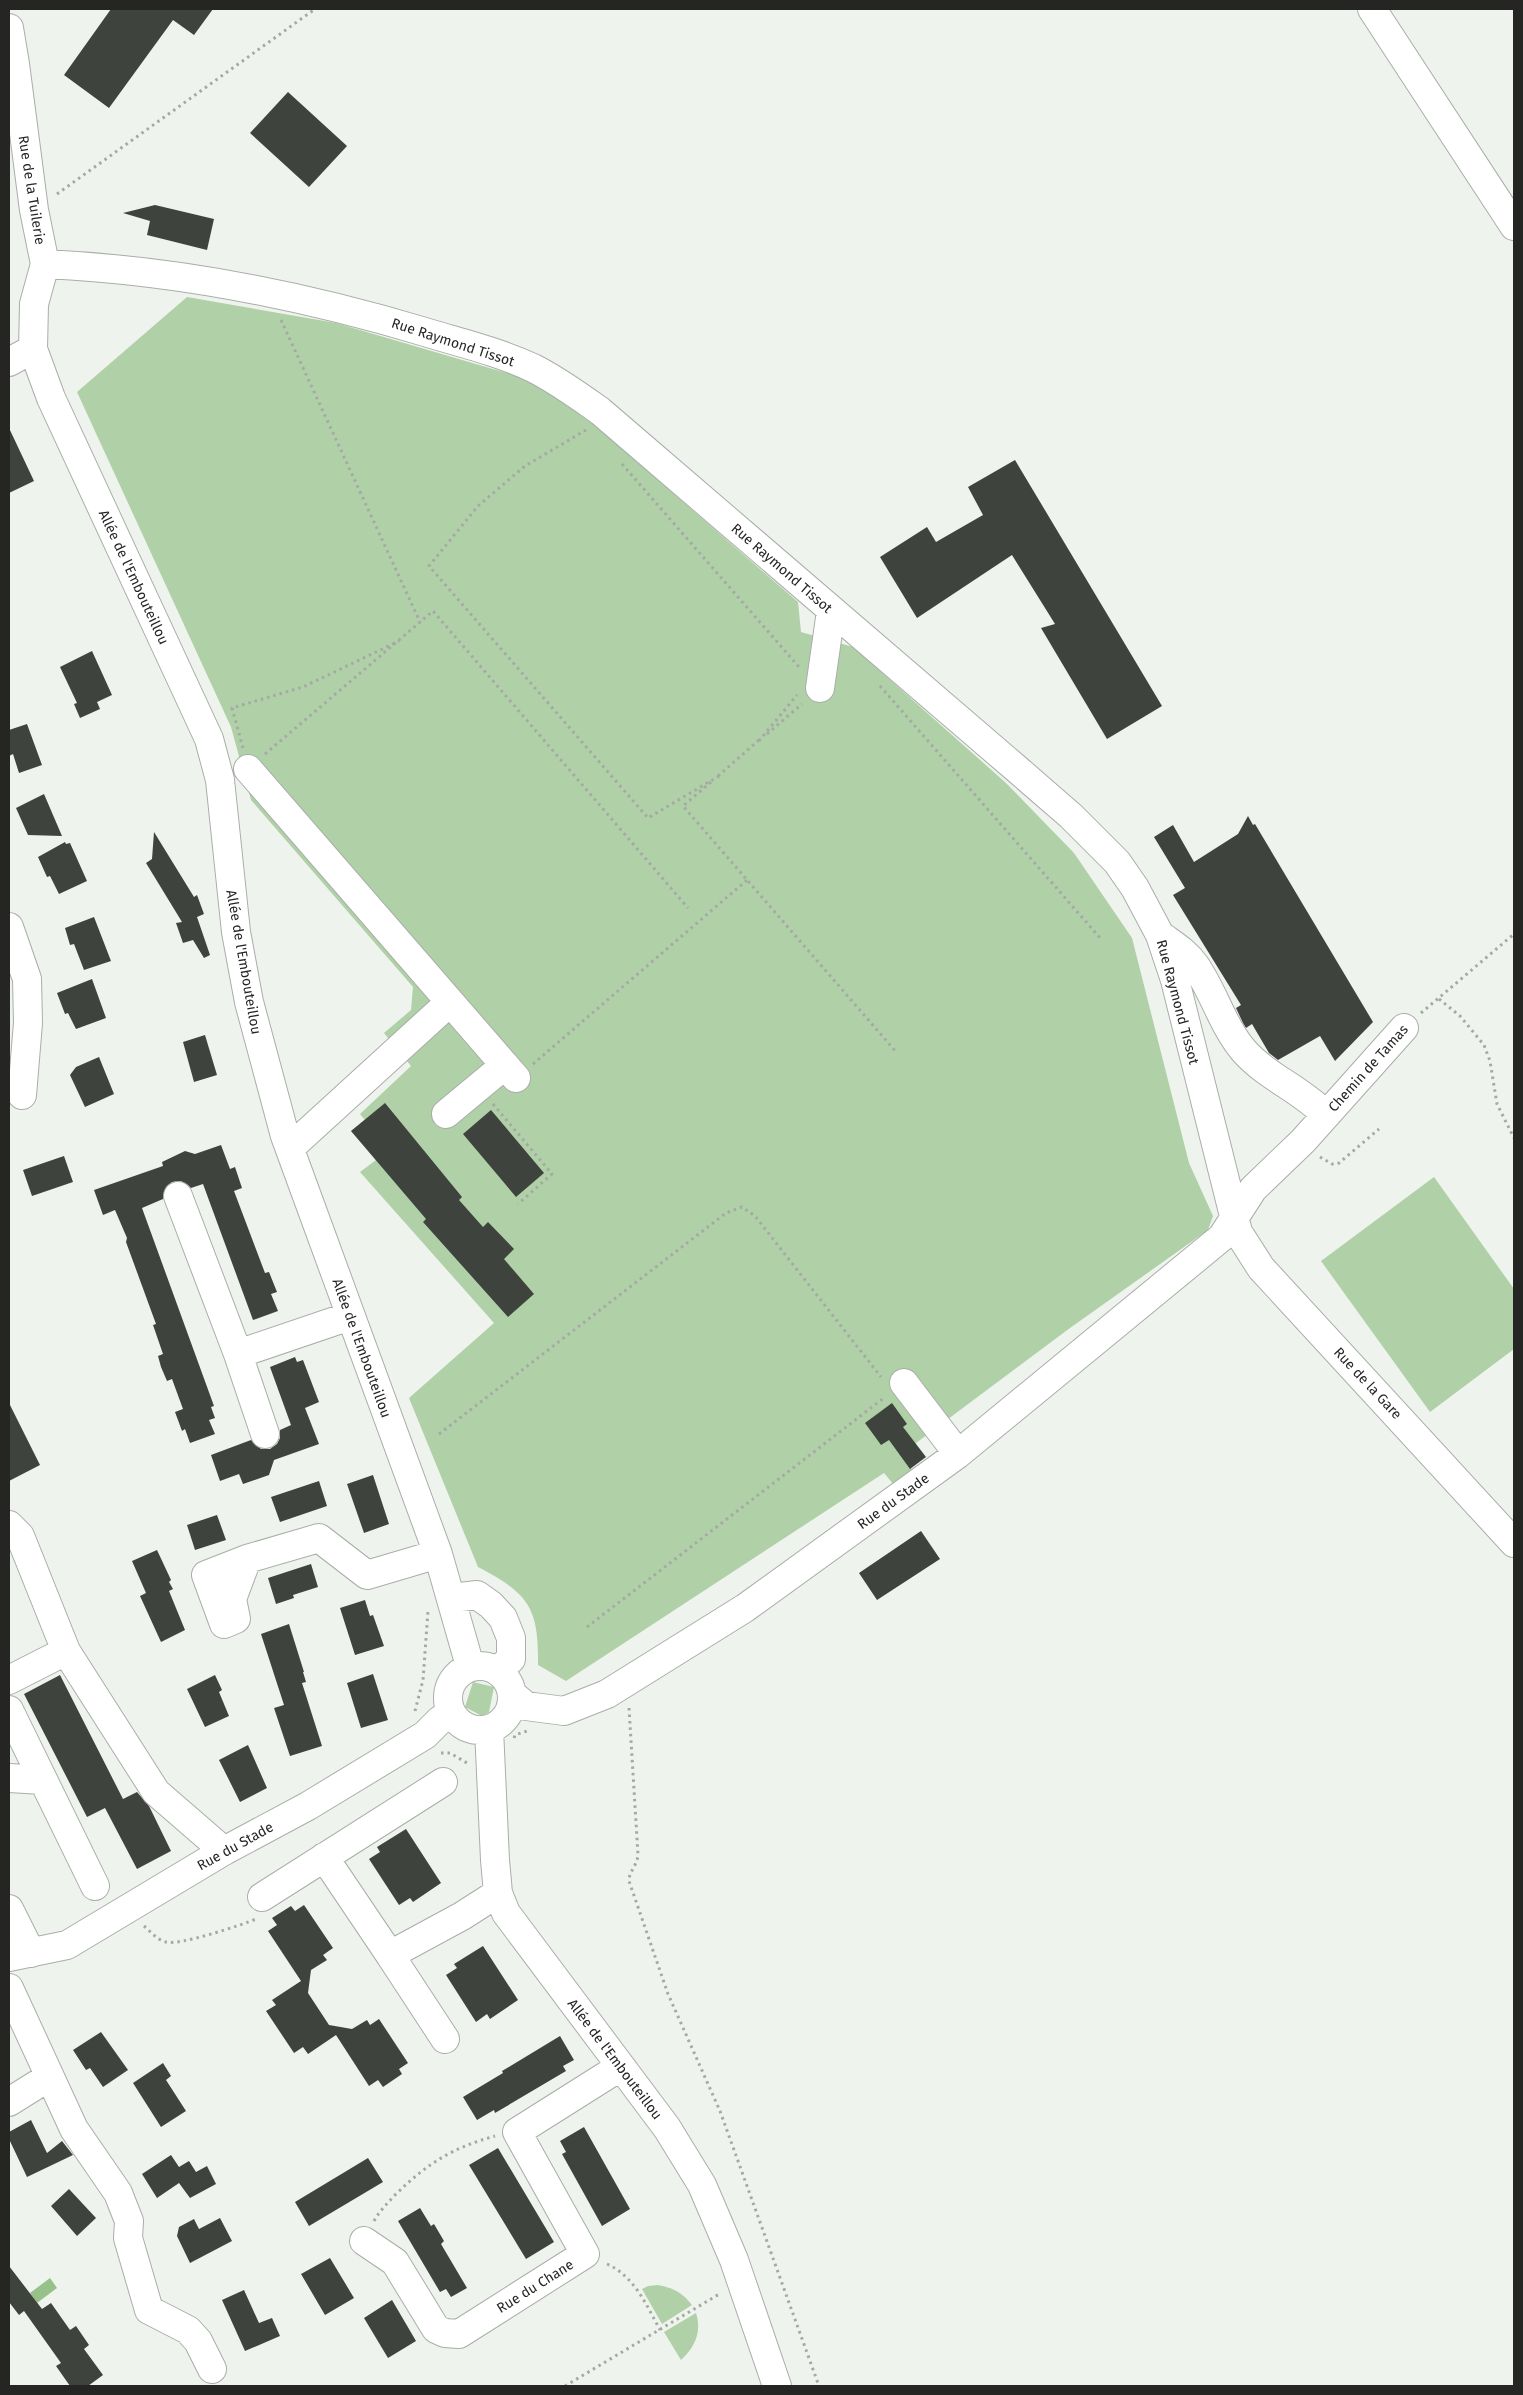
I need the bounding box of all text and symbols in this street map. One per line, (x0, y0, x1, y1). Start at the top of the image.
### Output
street label: Rue de la Tuilerie (14, 134, 49, 246)
street label: Rue Raymond Tissot (389, 315, 517, 371)
street label: Allée de l'Embouteillou (95, 507, 172, 647)
street label: Rue Raymond Tissot (728, 520, 836, 618)
street label: Allée de l'Embouteillou (222, 888, 265, 1036)
street label: Rue Raymond Tissot (1153, 938, 1203, 1067)
street label: Chemin de Tamas (1325, 1021, 1412, 1115)
street label: Allée de l'Embouteillou (328, 1276, 395, 1420)
street label: Rue de la Gare (1330, 1344, 1405, 1423)
street label: Rue du Stade (854, 1470, 932, 1533)
street label: Rue du Stade (194, 1819, 276, 1874)
street label: Allée de l'Embouteillou (564, 1996, 666, 2123)
street label: Rue du Chane (494, 2256, 577, 2317)

